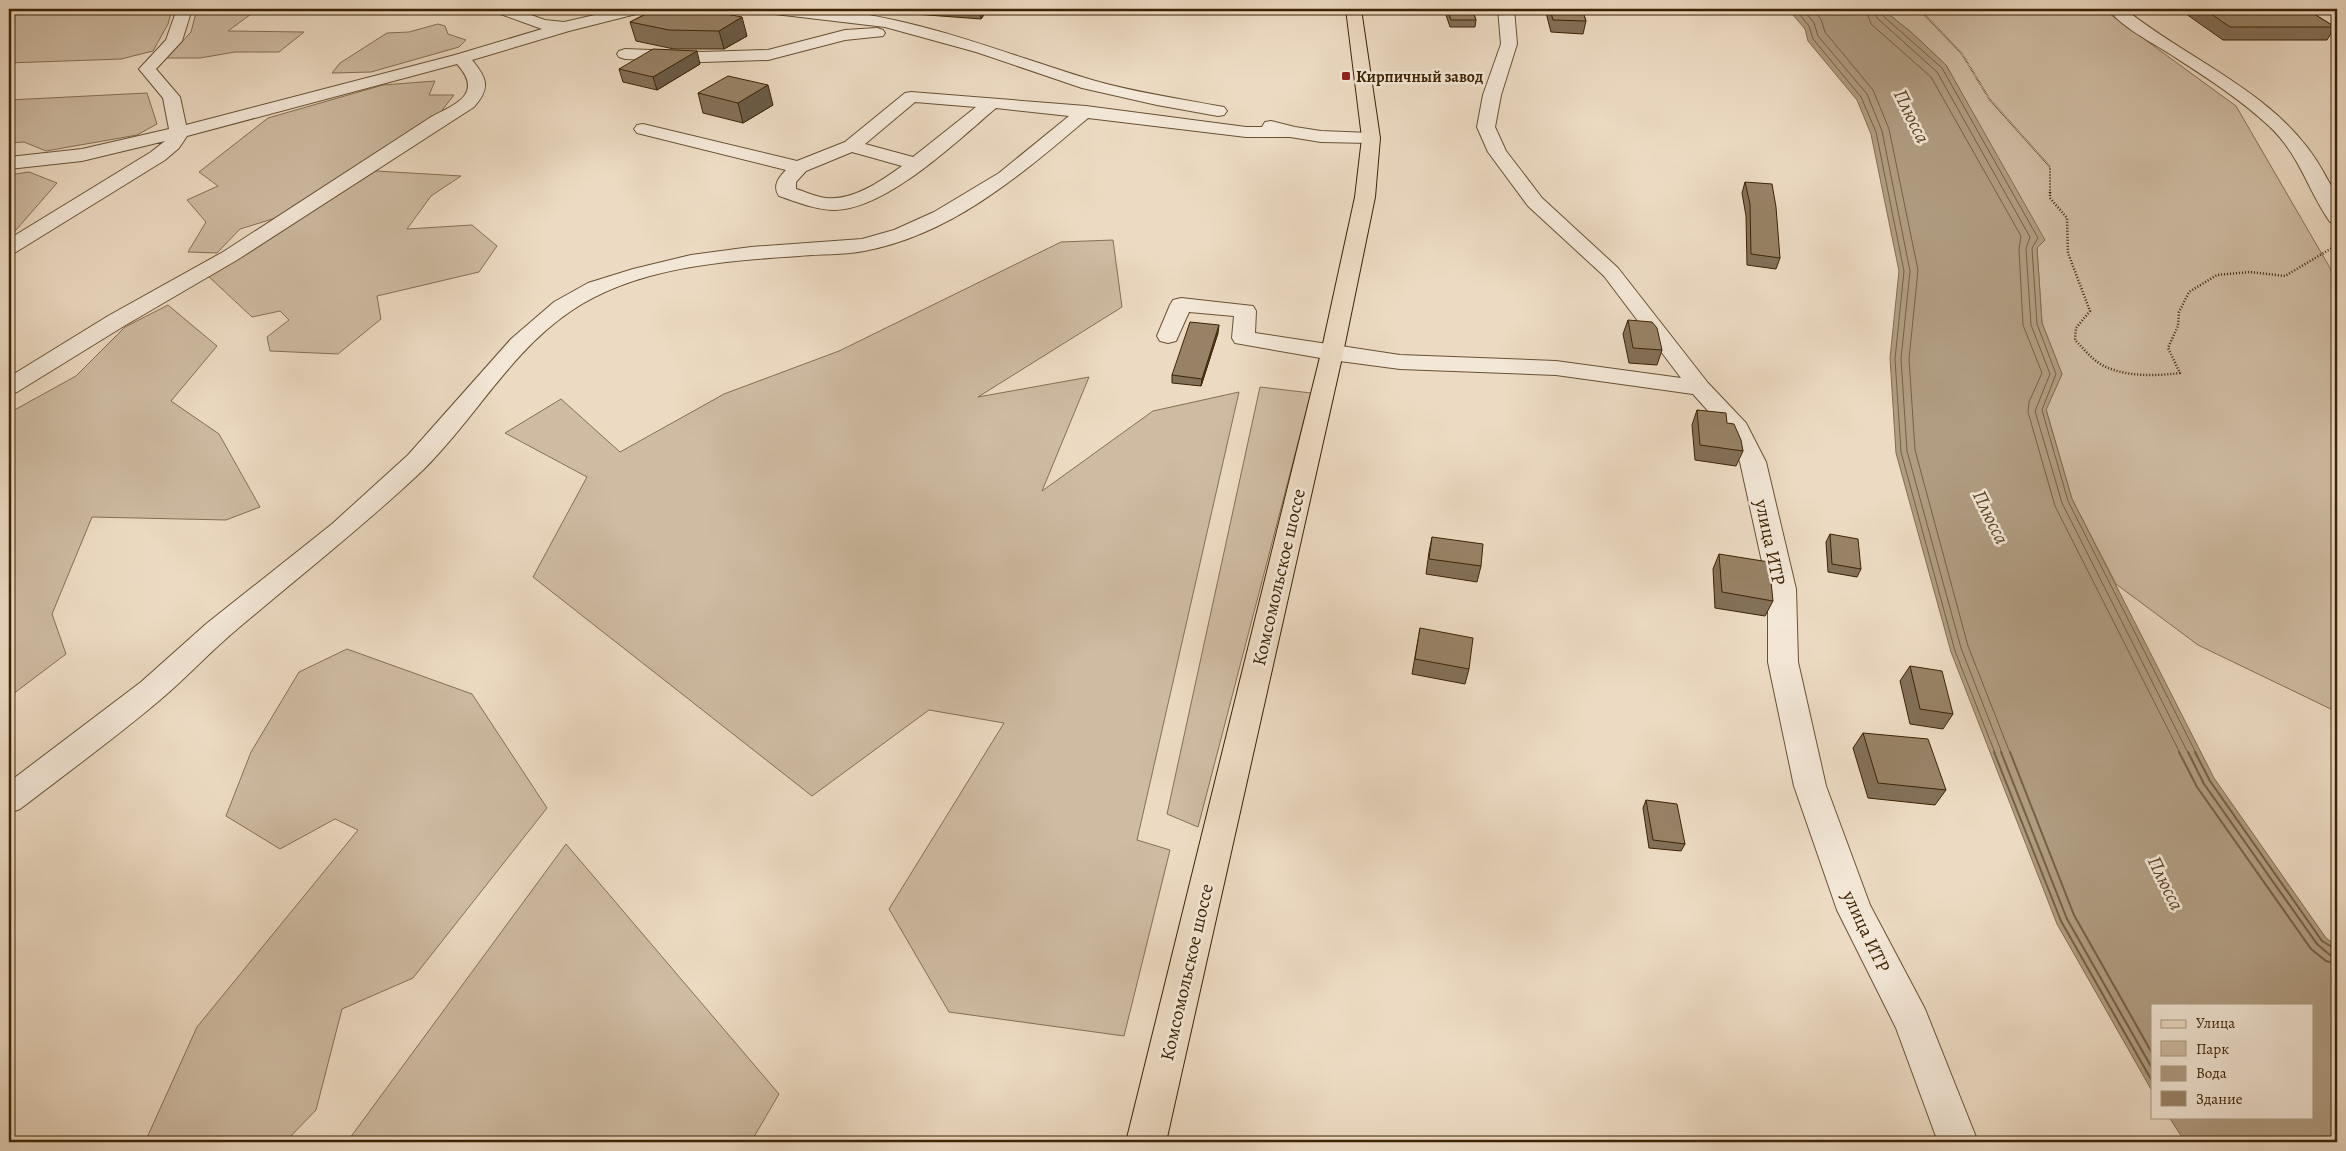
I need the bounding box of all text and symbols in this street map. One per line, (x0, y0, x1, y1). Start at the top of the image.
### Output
place label: Кирпичный завод (1356, 66, 1483, 88)
marker: Кирпичный завод (1340, 70, 1352, 82)
water label: Плюсса (1887, 85, 1936, 148)
street label: Комсомольское шоссе (1246, 486, 1312, 668)
water label: Плюсса (1966, 486, 2015, 549)
street label: улица ИТР (1748, 496, 1792, 588)
water label: Плюсса (2141, 852, 2190, 915)
street label: Комсомольское шоссе (1154, 881, 1220, 1063)
street label: улица ИТР (1835, 886, 1896, 977)
legend (2151, 1004, 2314, 1118)
text: Улица (2196, 1013, 2235, 1033)
text: Парк (2196, 1039, 2229, 1059)
text: Вода (2196, 1063, 2227, 1083)
text: Здание (2196, 1089, 2243, 1109)

